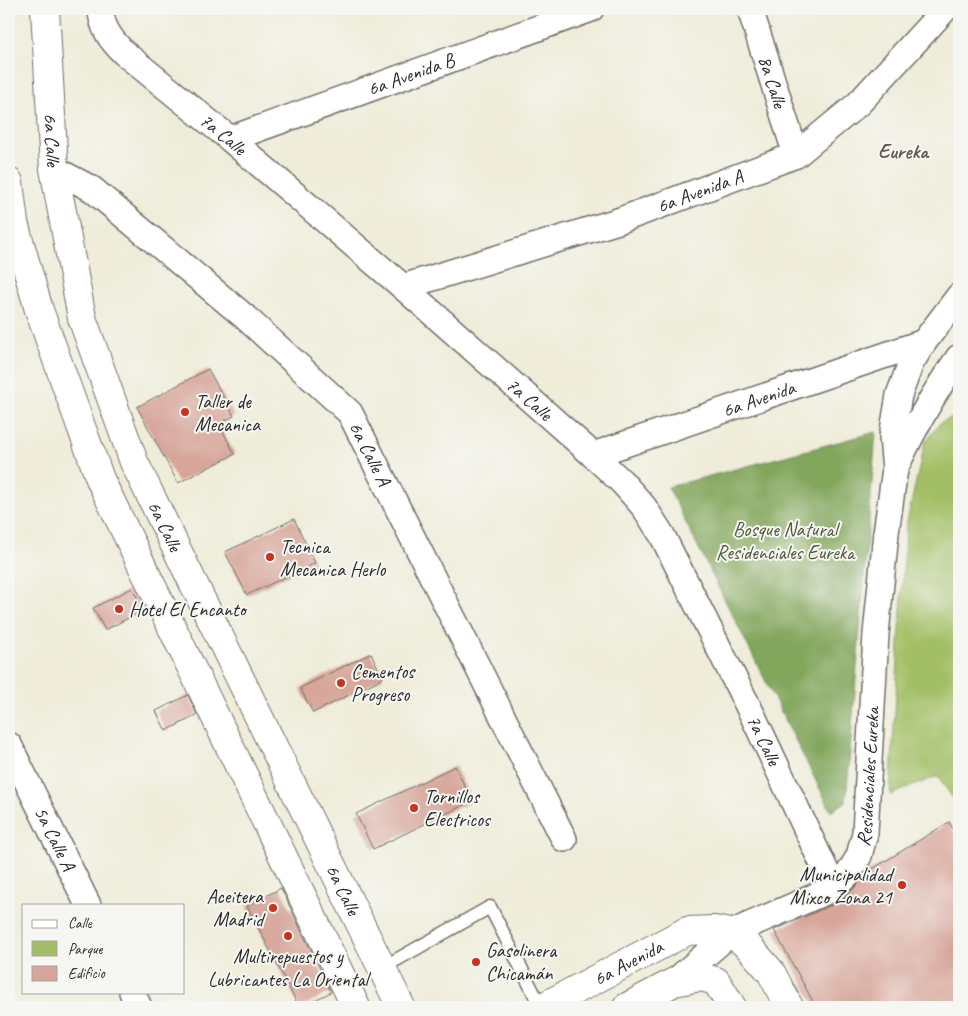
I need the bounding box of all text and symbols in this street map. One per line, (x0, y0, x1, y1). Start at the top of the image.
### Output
street label: 6a Avenida B (364, 47, 459, 101)
street label: 8a Calle (752, 52, 793, 112)
street label: 7a Calle (194, 107, 253, 162)
street label: 6a Calle (38, 112, 66, 169)
district label: Eureka (878, 138, 930, 164)
street label: 6a Avenida A (653, 164, 747, 219)
street label: 7a Calle (501, 372, 559, 427)
street label: 6a Avenida (719, 375, 800, 423)
place label: Taller de Mecanica (195, 389, 261, 437)
marker: Taller de Mecanica (179, 406, 191, 418)
street label: 6a Calle A (343, 418, 397, 491)
street label: 6a Calle (142, 497, 188, 557)
park label: Bosque Natural Residenciales Eureka (716, 517, 856, 565)
place label: Tecnica Mecanica Herlo (280, 534, 386, 582)
marker: Tecnica Mecanica Herlo (264, 551, 276, 563)
place label: Hotel El Encanto (129, 597, 248, 622)
marker: Hotel El Encanto (113, 603, 125, 615)
place label: Cementos Progreso (351, 659, 416, 707)
marker: Cementos Progreso (335, 677, 347, 689)
street label: Residenciales Eureka (850, 705, 885, 848)
street label: 7a Calle (741, 711, 787, 771)
place label: Tornillos Electricos (424, 784, 492, 832)
street label: 5a Calle A (28, 802, 81, 875)
marker: Tornillos Electricos (408, 802, 420, 814)
street label: 6a Calle (320, 860, 367, 921)
place label: Municipalidad Mixco Zona 21 (790, 862, 895, 910)
marker: Municipalidad Mixco Zona 21 (896, 879, 908, 891)
place label: Aceitera Madrid (207, 884, 266, 932)
marker: Aceitera Madrid (267, 902, 279, 914)
legend (22, 904, 185, 994)
text: Calle (68, 914, 93, 933)
marker: Multirepuestos y Lubricantes La Oriental (282, 930, 294, 942)
street label: 6a Avenida (589, 933, 668, 991)
place label: Gasolinera Chicamán (486, 938, 558, 986)
text: Parque (68, 940, 104, 959)
place label: Multirepuestos y Lubricantes La Oriental (208, 944, 371, 992)
marker: Gasolinera Chicamán (470, 956, 482, 968)
text: Edificio (68, 964, 106, 983)

